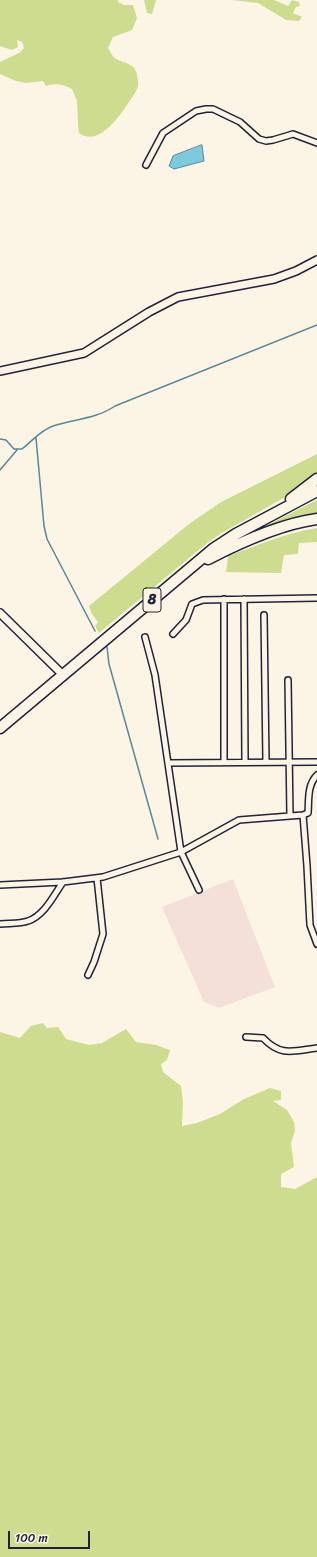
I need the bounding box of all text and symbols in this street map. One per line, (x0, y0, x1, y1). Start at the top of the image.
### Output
road number: 8 (143, 588, 161, 612)
scale bar (10, 1523, 92, 1549)
text: 100 m (15, 1527, 48, 1549)

